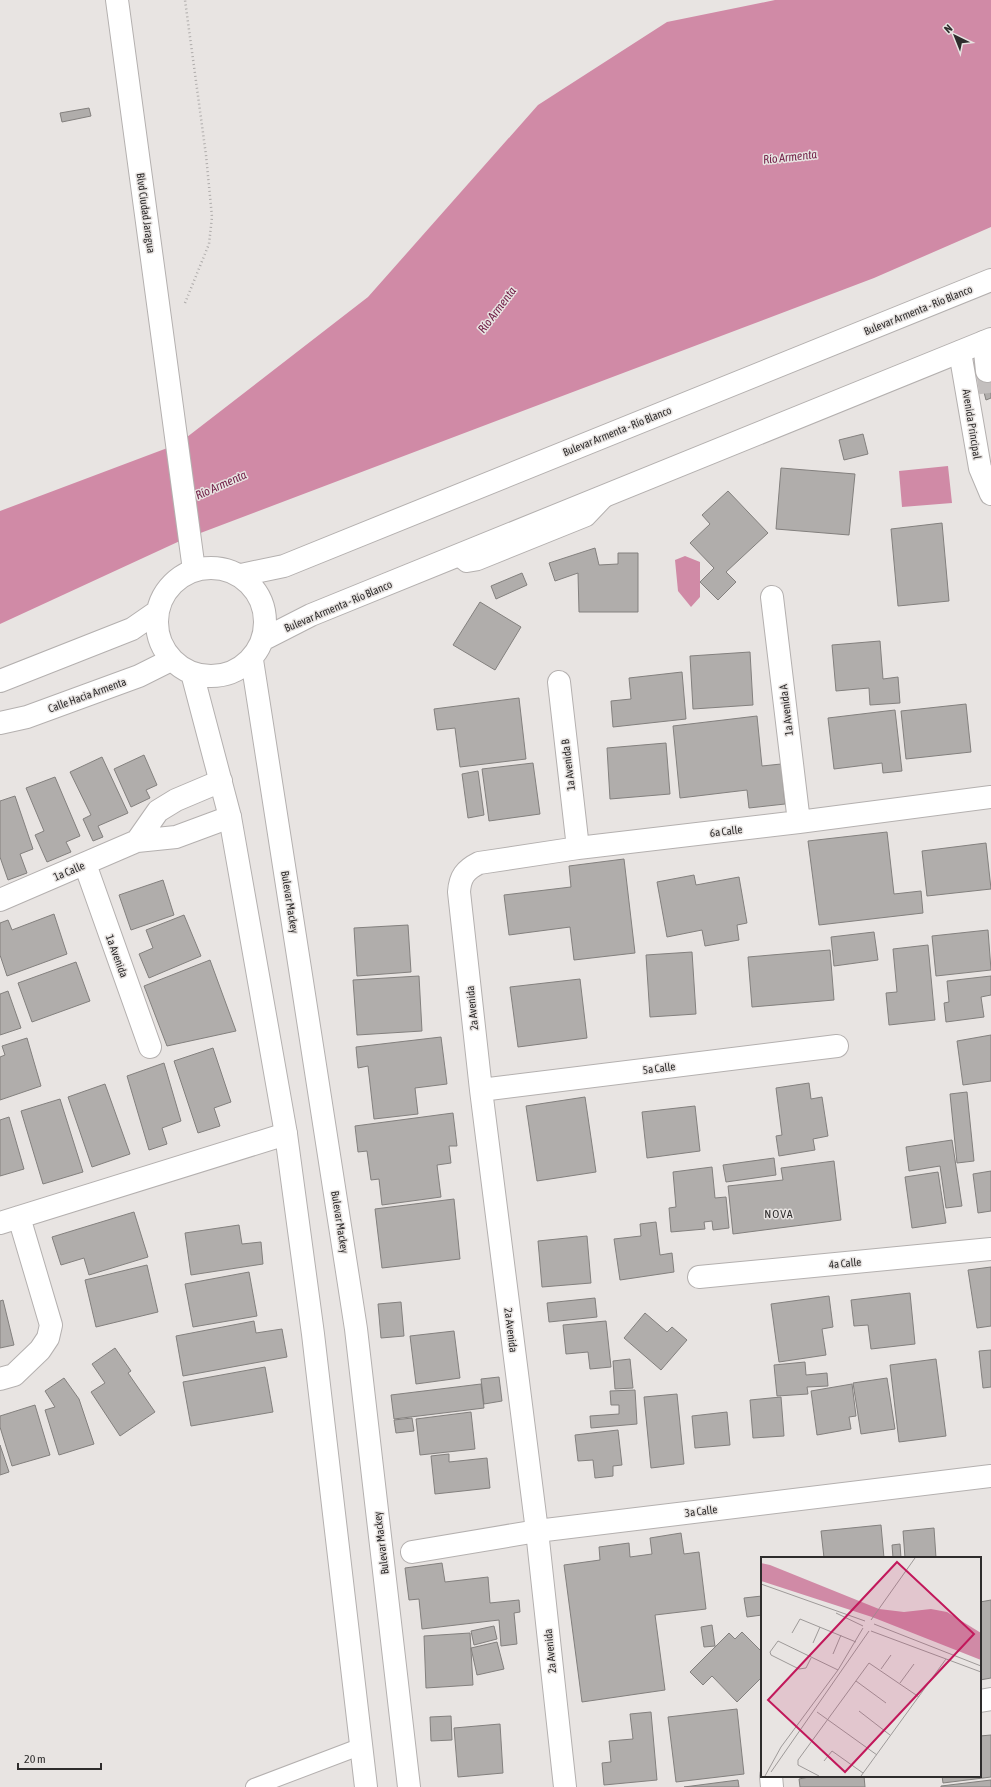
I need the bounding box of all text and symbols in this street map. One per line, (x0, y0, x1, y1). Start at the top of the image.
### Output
north arrow (935, 16, 975, 56)
text: N (942, 22, 955, 35)
water label: Río Armenta (762, 147, 818, 167)
street label: Blvd Ciudad Jaragua (134, 172, 158, 254)
street label: Bulevar Armenta - Río Blanco (862, 283, 974, 337)
water label: Río Armenta (475, 284, 519, 336)
street label: Avenida Principal (961, 388, 983, 460)
street label: Bulevar Armenta - Río Blanco (561, 404, 673, 458)
water label: Río Armenta (193, 467, 249, 502)
street label: Bulevar Armenta - Río Blanco (282, 578, 394, 634)
street label: Calle Hacia Armenta (46, 675, 128, 715)
street label: 1a Avenida A (777, 683, 795, 736)
street label: 1a Avenida B (559, 738, 577, 791)
street label: 6a Calle (709, 823, 743, 839)
street label: 1a Calle (52, 859, 86, 883)
street label: Bulevar Mackey (279, 870, 301, 935)
street label: 1a Avenida (104, 933, 130, 979)
street label: 2a Avenida (464, 985, 480, 1031)
street label: 5a Calle (642, 1060, 676, 1076)
street label: Bulevar Mackey (329, 1190, 351, 1255)
district label: NOVA (764, 1207, 794, 1221)
street label: 4a Calle (828, 1256, 862, 1270)
street label: 2a Avenida (502, 1307, 520, 1353)
street label: 3a Calle (684, 1503, 718, 1519)
street label: Bulevar Mackey (371, 1510, 391, 1575)
inset map (761, 1557, 981, 1777)
street label: 2a Avenida (542, 1628, 558, 1674)
scale bar (18, 1745, 101, 1771)
text: 20 m (24, 1752, 46, 1766)

